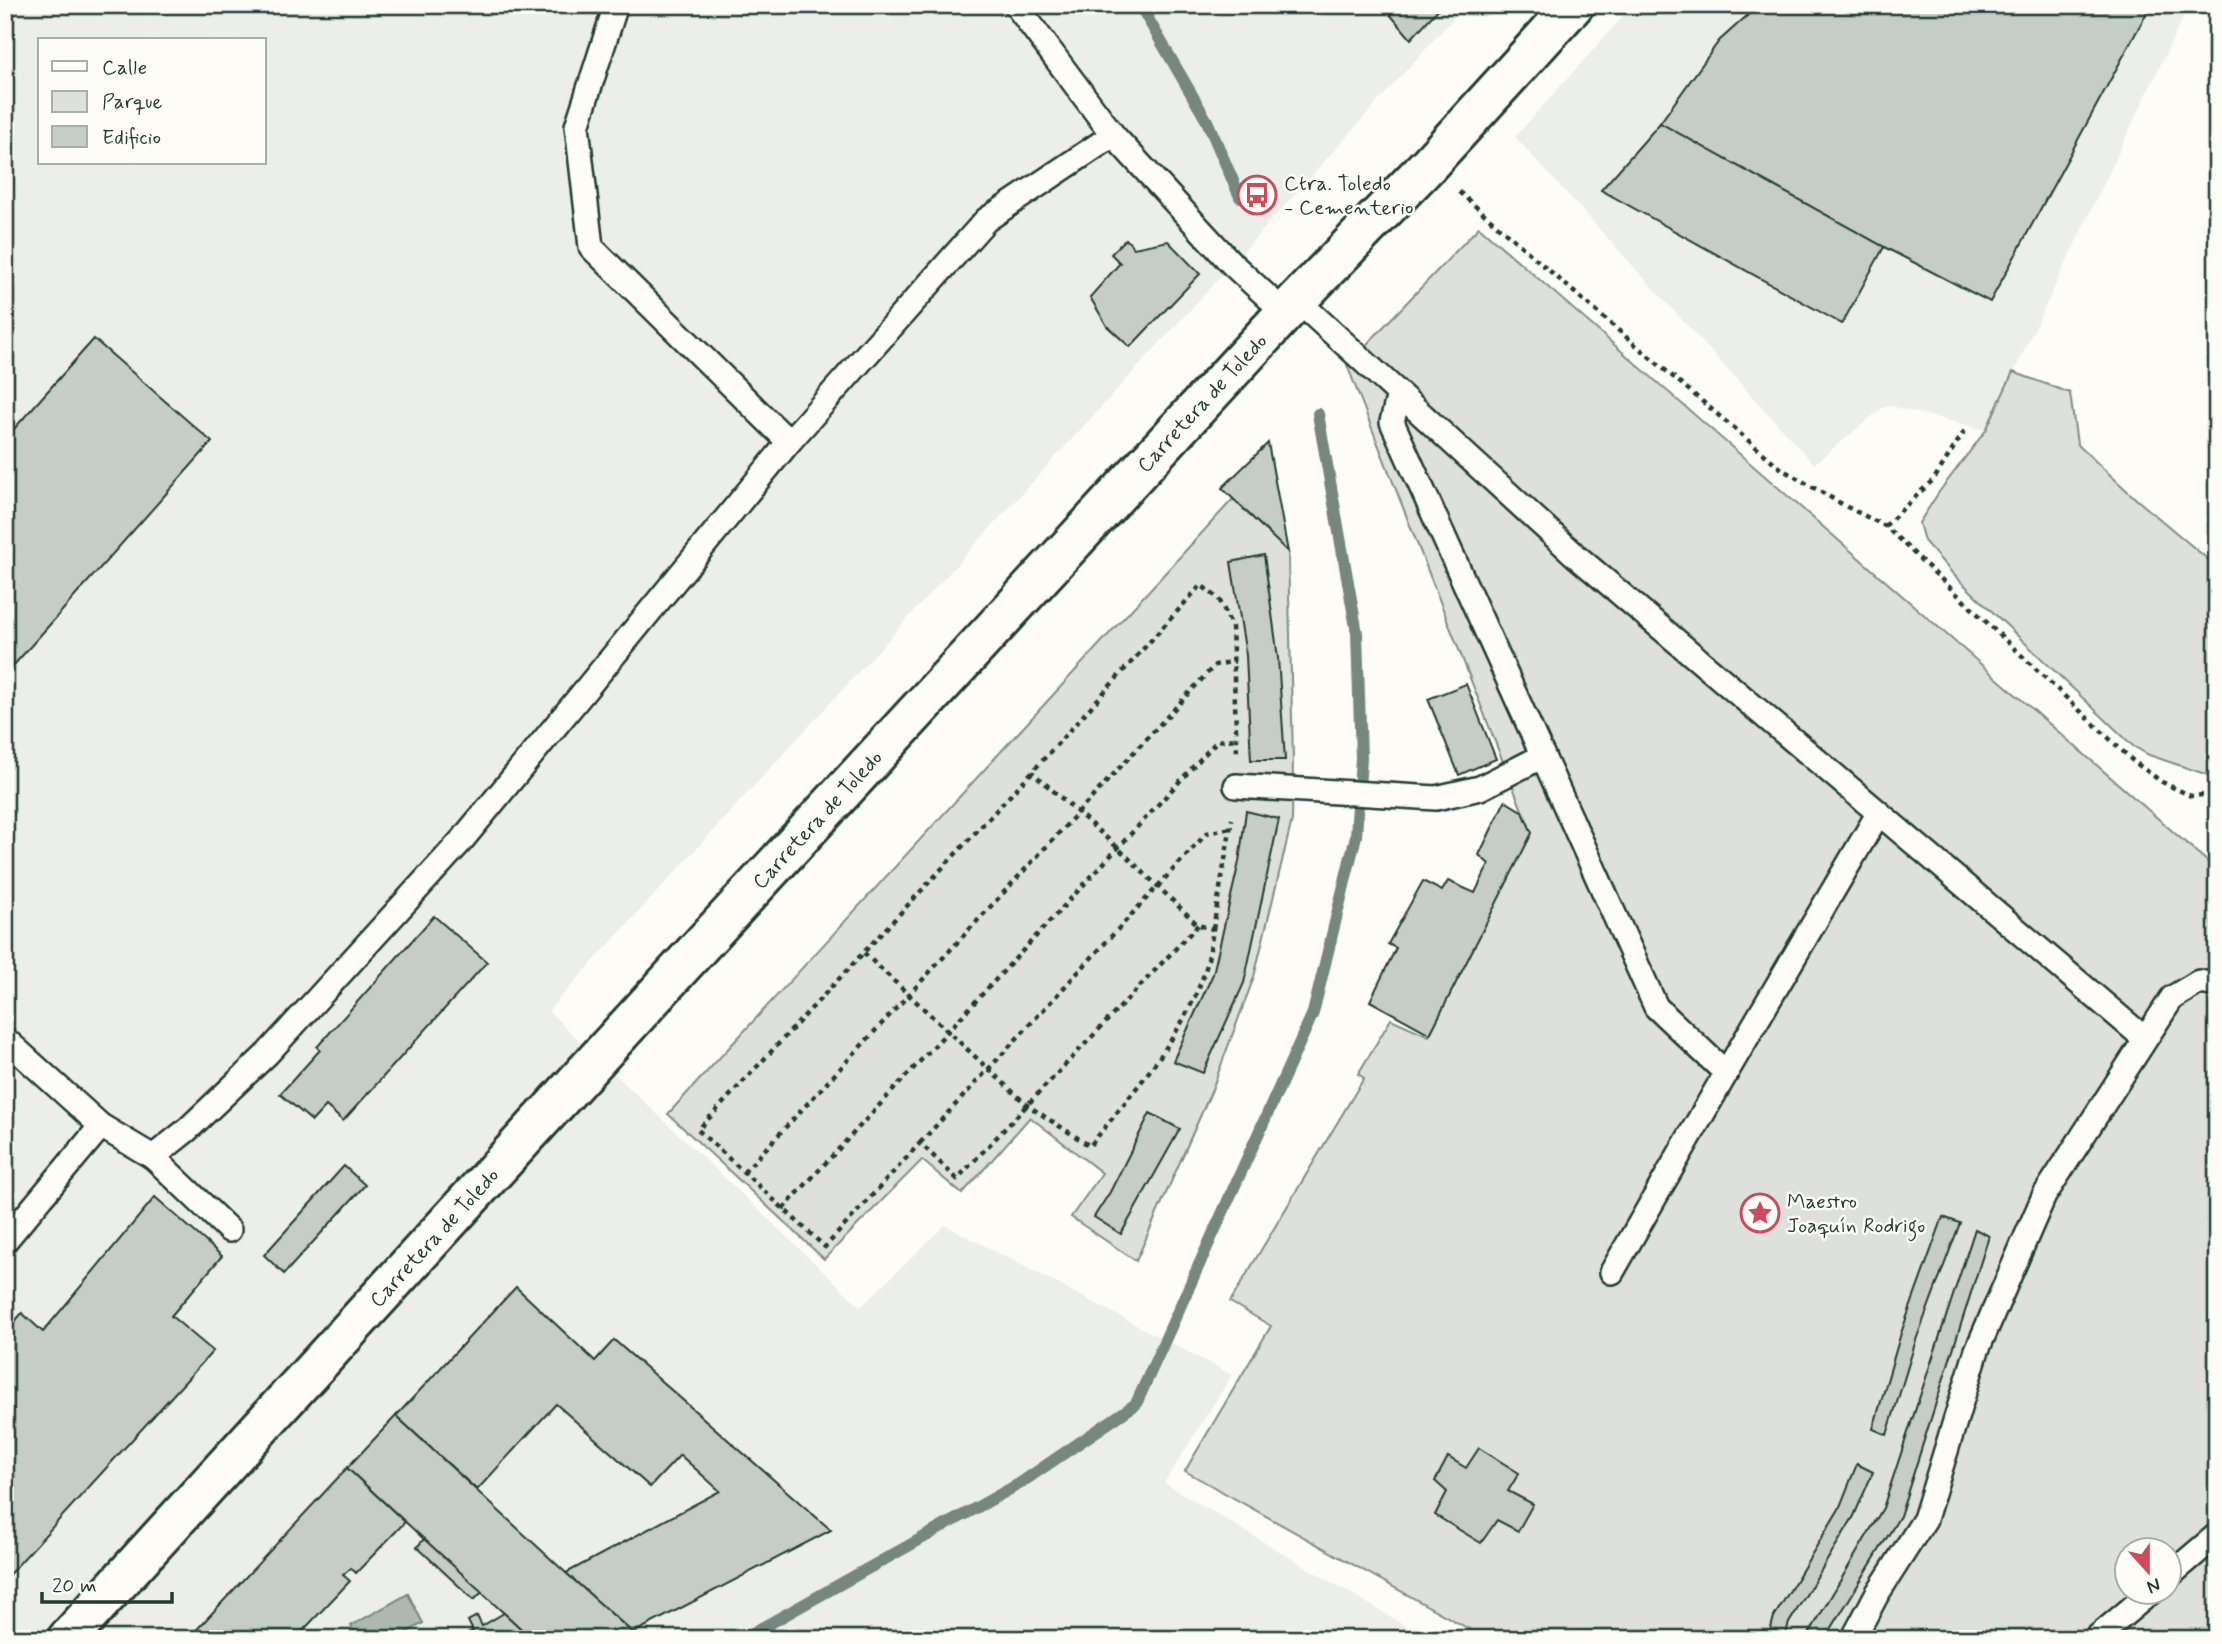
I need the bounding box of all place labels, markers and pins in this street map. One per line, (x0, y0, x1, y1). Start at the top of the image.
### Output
place label: Ctra. Toledo - Cementerio (1284, 170, 1414, 222)
bus stop icon: Ctra. Toledo - Cementerio (1236, 174, 1278, 216)
place label: Maestro Joaquín Rodrigo (1787, 1188, 1925, 1242)
place icon: Maestro Joaquín Rodrigo (1739, 1192, 1781, 1234)

